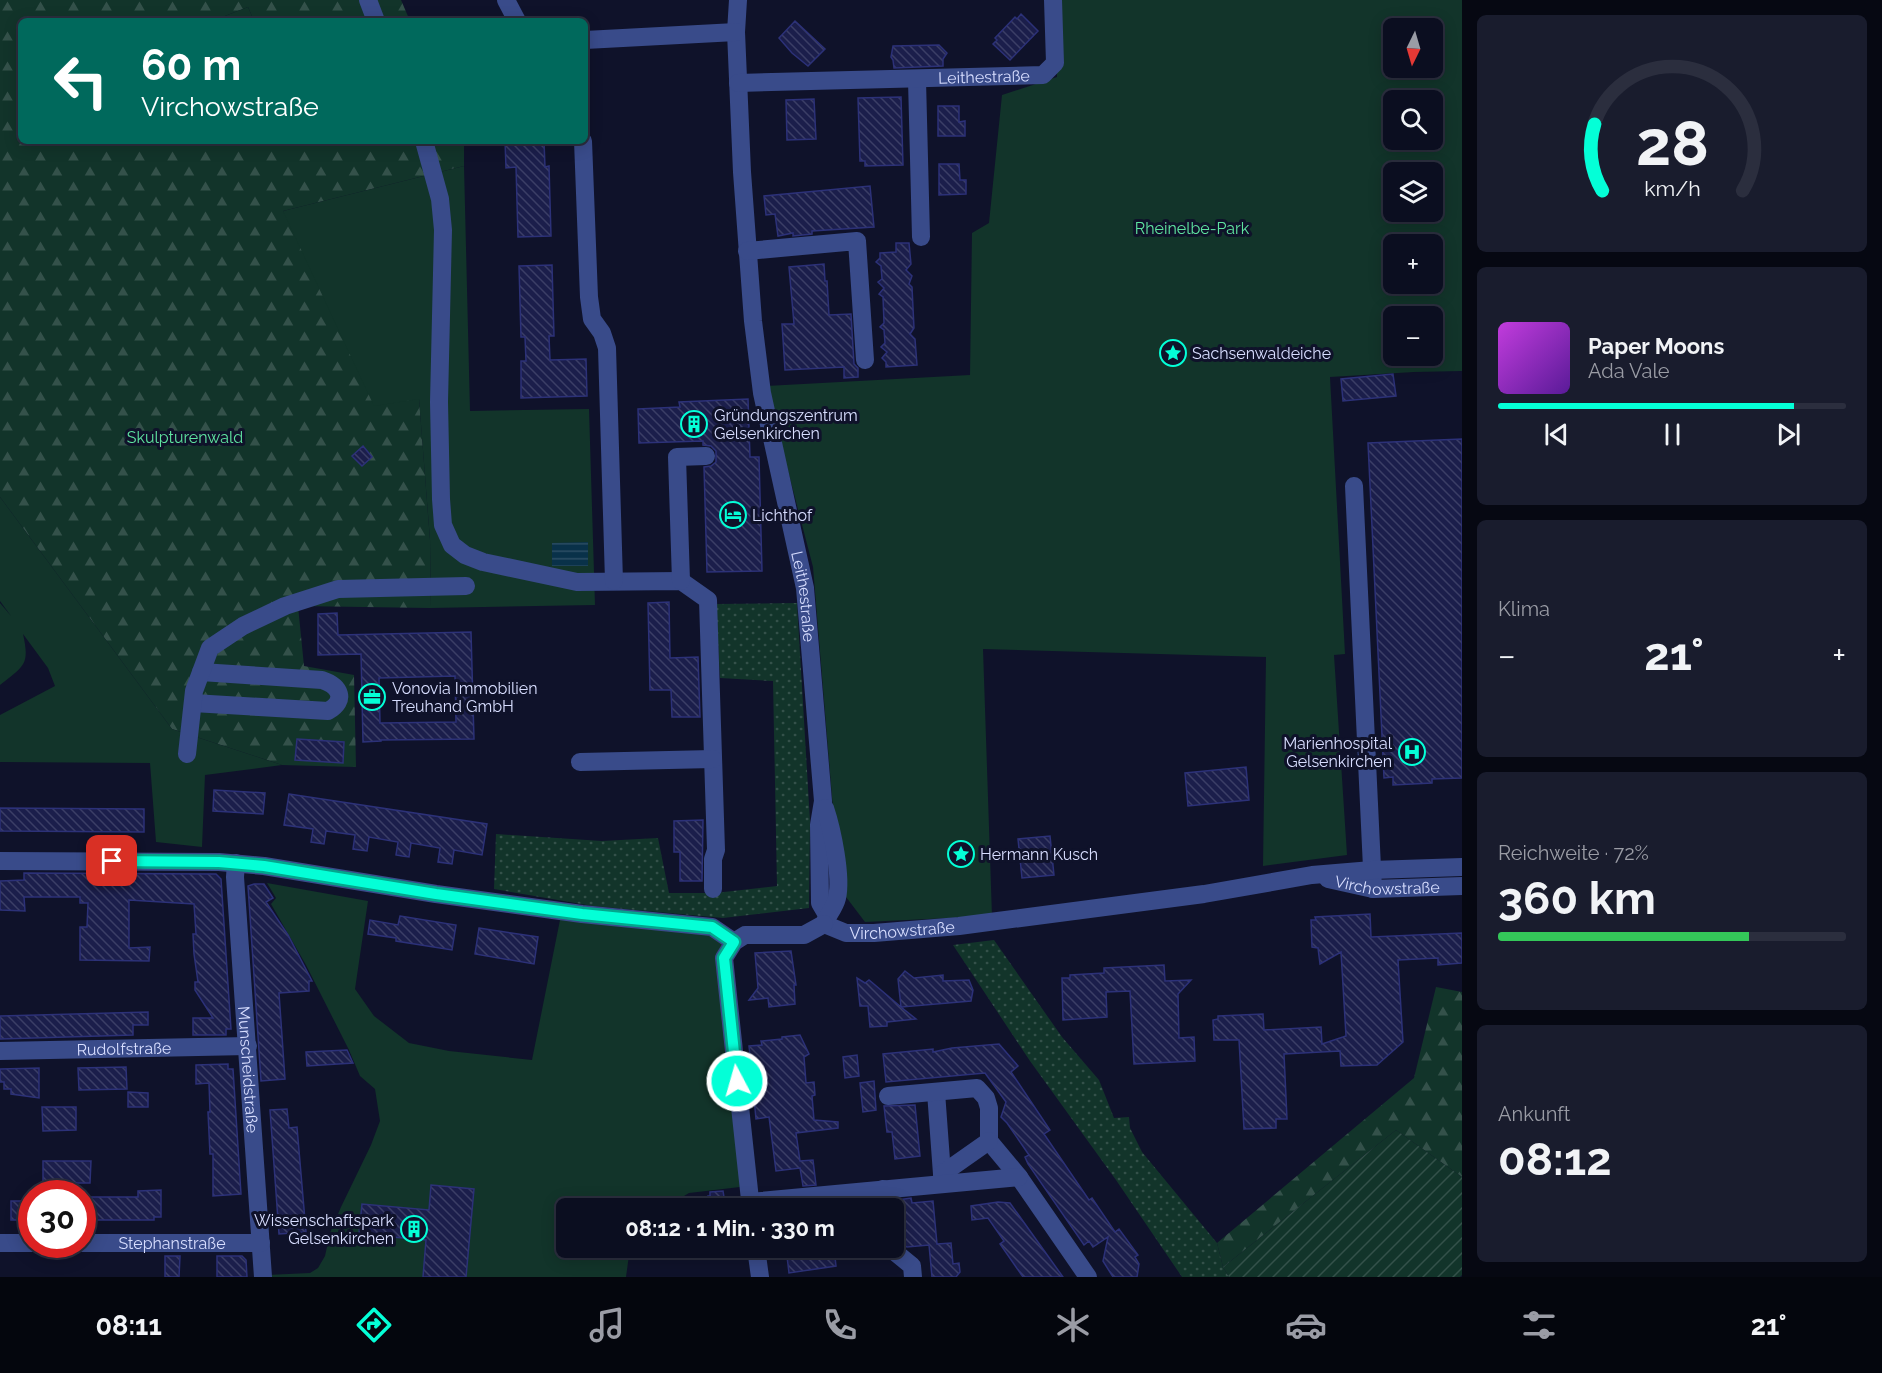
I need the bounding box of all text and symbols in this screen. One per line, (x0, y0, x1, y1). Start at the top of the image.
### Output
north arrow (1383, 18, 1443, 78)
map controls (1383, 18, 1443, 366)
text: 60 m (141, 41, 241, 90)
icon: left (42, 42, 120, 120)
street label: Leithestraße (938, 66, 1030, 88)
button: search (1383, 90, 1443, 150)
text: Virchowstraße (141, 91, 319, 122)
text: 28 (1636, 106, 1708, 180)
button: layers (1383, 162, 1443, 222)
text: km/h (1644, 176, 1700, 201)
park label: Rheinelbe-Park (1135, 219, 1250, 238)
button: + (1383, 234, 1443, 294)
button: − (1383, 306, 1443, 366)
text: Paper Moons (1588, 333, 1724, 359)
place icon: Sachsenwaldeiche (1158, 338, 1188, 368)
place label: Sachsenwaldeiche (1192, 344, 1331, 363)
text: Ada Vale (1588, 359, 1670, 383)
place label: Gründungszentrum Gelsenkirchen (714, 406, 858, 443)
building icon: Gründungszentrum Gelsenkirchen (679, 409, 709, 439)
icon: previous (1540, 418, 1573, 451)
icon: pause (1656, 418, 1689, 451)
icon: next (1772, 418, 1805, 451)
park label: Skulpturenwald (127, 428, 243, 447)
hotel icon: Lichthof (718, 500, 748, 530)
place label: Lichthof (752, 506, 813, 525)
street label: Leithestraße (787, 549, 819, 643)
text: Klima (1498, 597, 1550, 621)
text: 21° (1644, 628, 1704, 681)
text: − (1498, 636, 1516, 675)
text: + (1832, 636, 1846, 675)
place label: Vonovia Immobilien Treuhand GmbH (392, 679, 538, 716)
office icon: Vonovia Immobilien Treuhand GmbH (357, 682, 387, 712)
place label: Marienhospital Gelsenkirchen (1283, 734, 1393, 771)
hospital icon: Marienhospital Gelsenkirchen (1397, 737, 1427, 767)
pin (86, 835, 137, 886)
place icon: Hermann Kusch (946, 839, 976, 869)
text: Reichweite · 72% (1498, 841, 1649, 865)
icon: arrive (95, 844, 128, 877)
place label: Hermann Kusch (980, 845, 1098, 864)
street label: Virchowstraße (1333, 872, 1440, 899)
text: 360 km (1498, 872, 1656, 925)
street label: Virchowstraße (849, 917, 956, 943)
street label: Munscheidstraße (234, 1005, 262, 1134)
street label: Rudolfstraße (76, 1039, 171, 1059)
position arrow (705, 1049, 769, 1113)
text: Ankunft (1498, 1102, 1571, 1126)
text: 08:12 (1498, 1133, 1612, 1186)
speed limit sign: 30 (18, 1180, 96, 1258)
place label: Wissenschaftspark Gelsenkirchen (254, 1211, 395, 1248)
building icon: Wissenschaftspark Gelsenkirchen (399, 1214, 429, 1244)
text: 08:12 · 1 Min. · 330 m (625, 1215, 835, 1241)
street label: Stephanstraße (118, 1234, 226, 1253)
icon: directions (353, 1304, 395, 1346)
icon: music (586, 1304, 628, 1346)
icon: phone (819, 1304, 861, 1346)
icon: climate (1052, 1304, 1094, 1346)
icon: car (1285, 1304, 1327, 1346)
icon: filters (1518, 1304, 1560, 1346)
text: 08:11 (96, 1310, 162, 1341)
text: 21° (1751, 1310, 1786, 1341)

